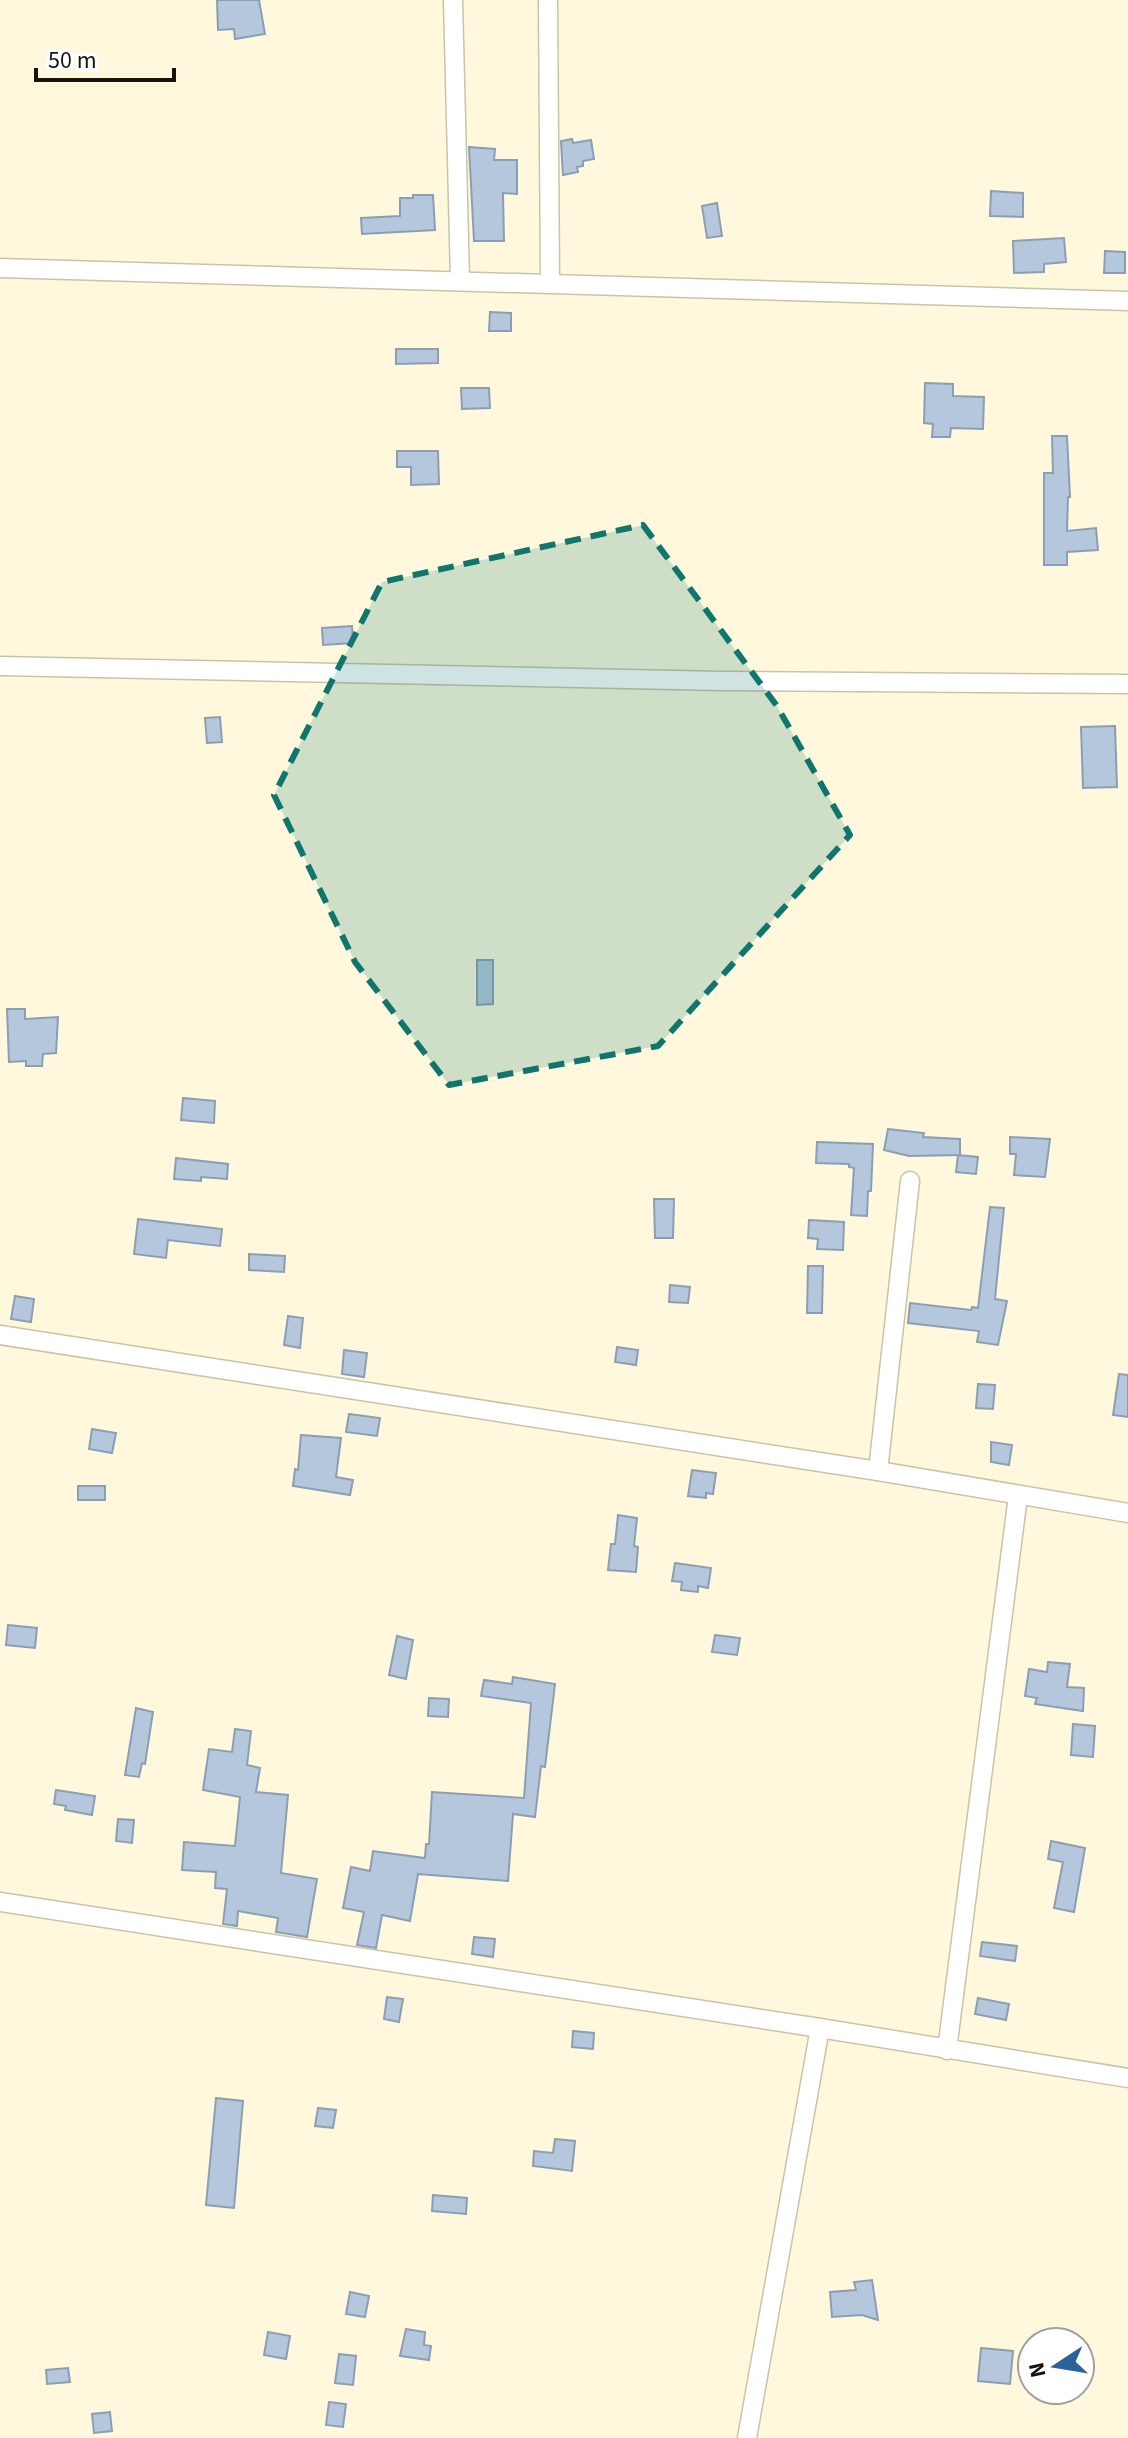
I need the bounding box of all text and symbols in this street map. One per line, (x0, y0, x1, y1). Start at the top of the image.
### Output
scale bar (36, 32, 174, 82)
text: 50 m (48, 43, 97, 78)
north arrow (1016, 2326, 1096, 2406)
text: N (1020, 2359, 1055, 2380)

